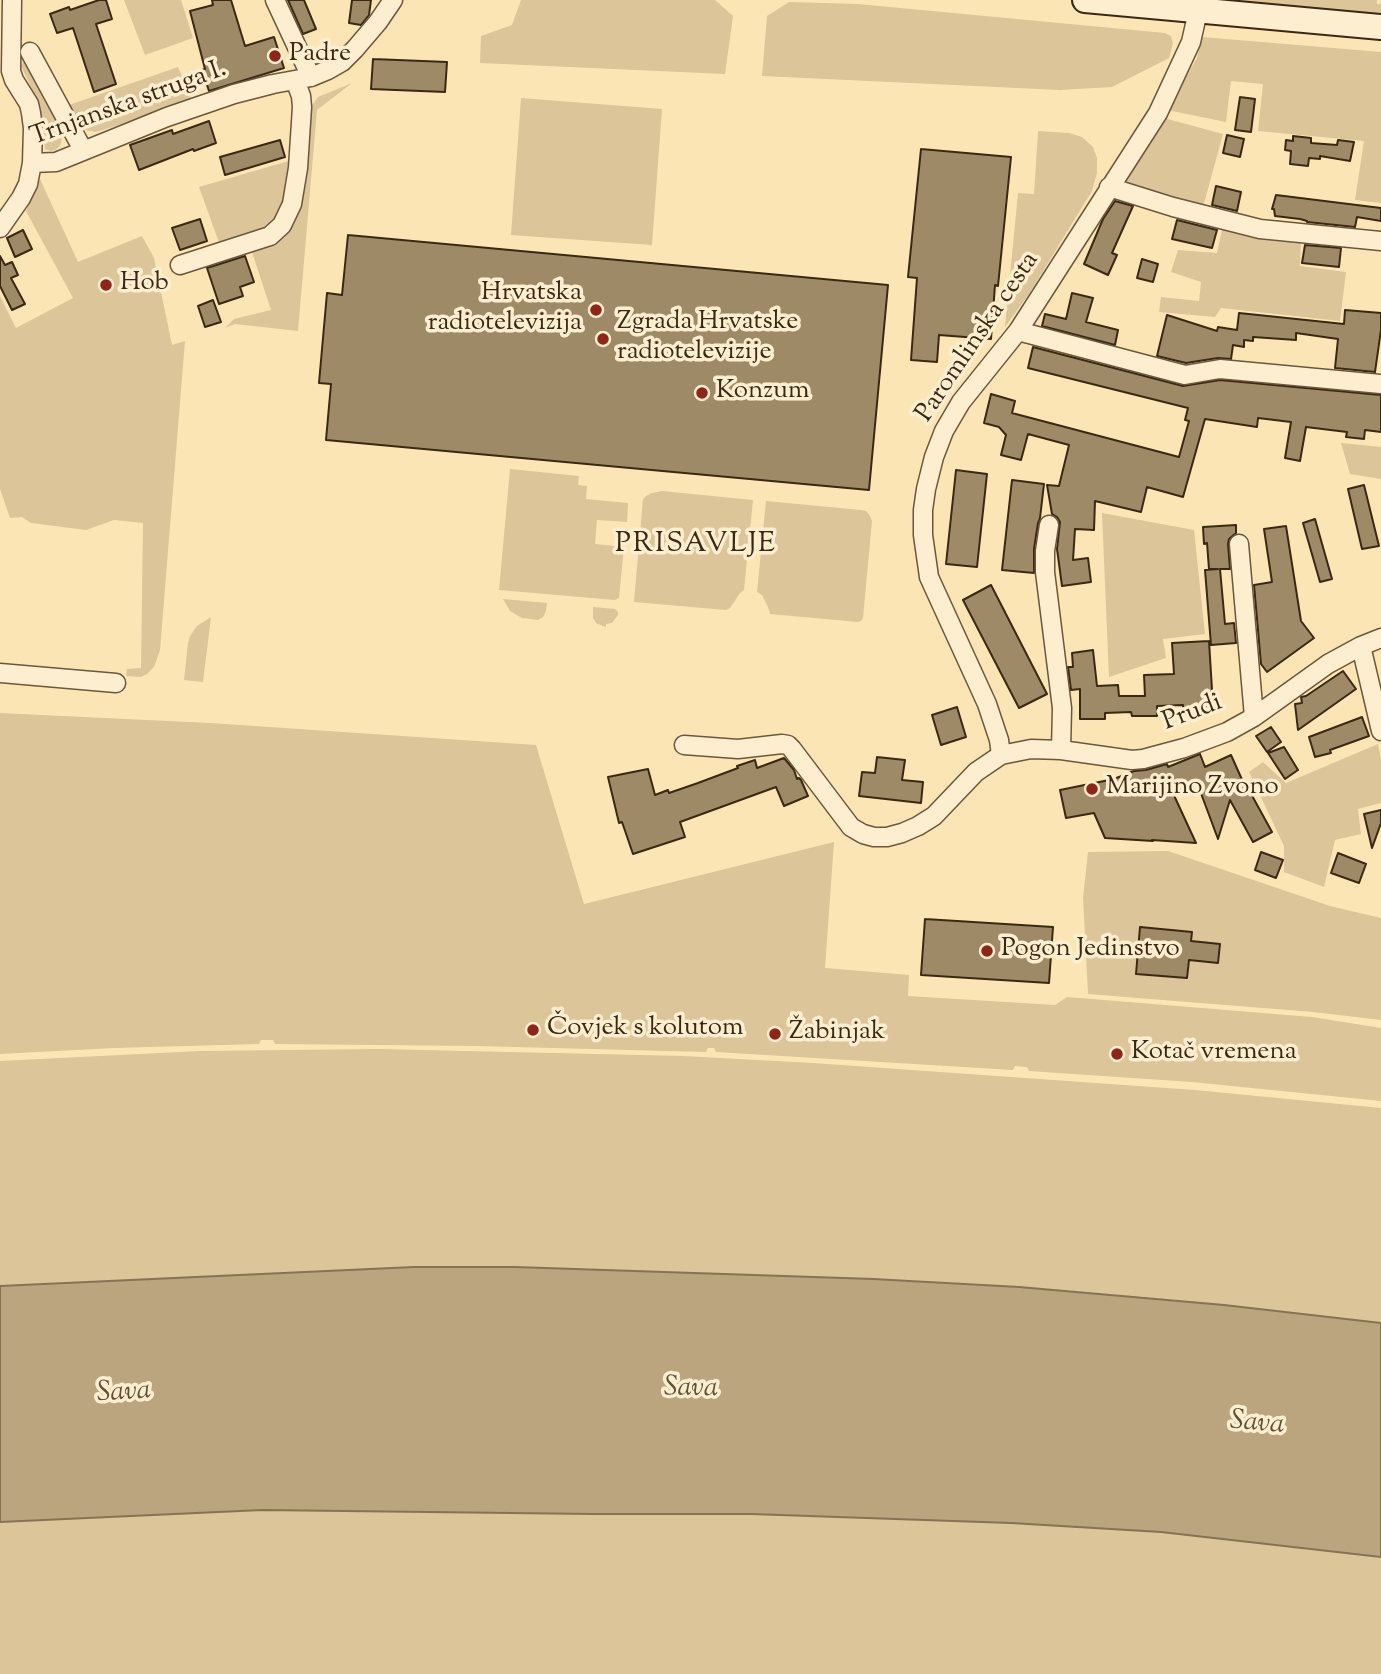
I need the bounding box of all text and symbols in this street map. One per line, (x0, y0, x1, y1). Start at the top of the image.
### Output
place label: Padre (289, 40, 351, 72)
marker: Padre (267, 48, 283, 64)
street label: Trnjanska struga I. (27, 55, 231, 155)
street label: Paromlinska cesta (911, 247, 1047, 429)
place label: Hob (120, 269, 169, 301)
marker: Hob (98, 277, 114, 293)
place label: Hrvatska radiotelevizija (428, 279, 582, 340)
marker: Hrvatska radiotelevizija (588, 302, 604, 318)
place label: Zgrada Hrvatske radiotelevizije (617, 308, 798, 370)
marker: Zgrada Hrvatske radiotelevizije (595, 331, 611, 347)
place label: Konzum (716, 377, 810, 409)
marker: Konzum (694, 385, 710, 401)
district label: PRISAVLJE (616, 529, 776, 563)
street label: Prudi (1159, 688, 1227, 740)
place label: Marijino Zvono (1106, 773, 1279, 805)
marker: Marijino Zvono (1084, 781, 1100, 797)
place label: Pogon Jedinstvo (1001, 935, 1180, 967)
marker: Pogon Jedinstvo (979, 943, 995, 959)
place label: Čovjek s kolutom (547, 1014, 743, 1046)
place label: Žabinjak (789, 1018, 885, 1050)
marker: Čovjek s kolutom (525, 1022, 541, 1038)
marker: Žabinjak (767, 1026, 783, 1042)
place label: Kotač vremena (1131, 1038, 1297, 1070)
marker: Kotač vremena (1109, 1046, 1125, 1062)
water label: Sava (664, 1373, 718, 1407)
water label: Sava (96, 1376, 152, 1412)
water label: Sava (1228, 1406, 1286, 1444)

